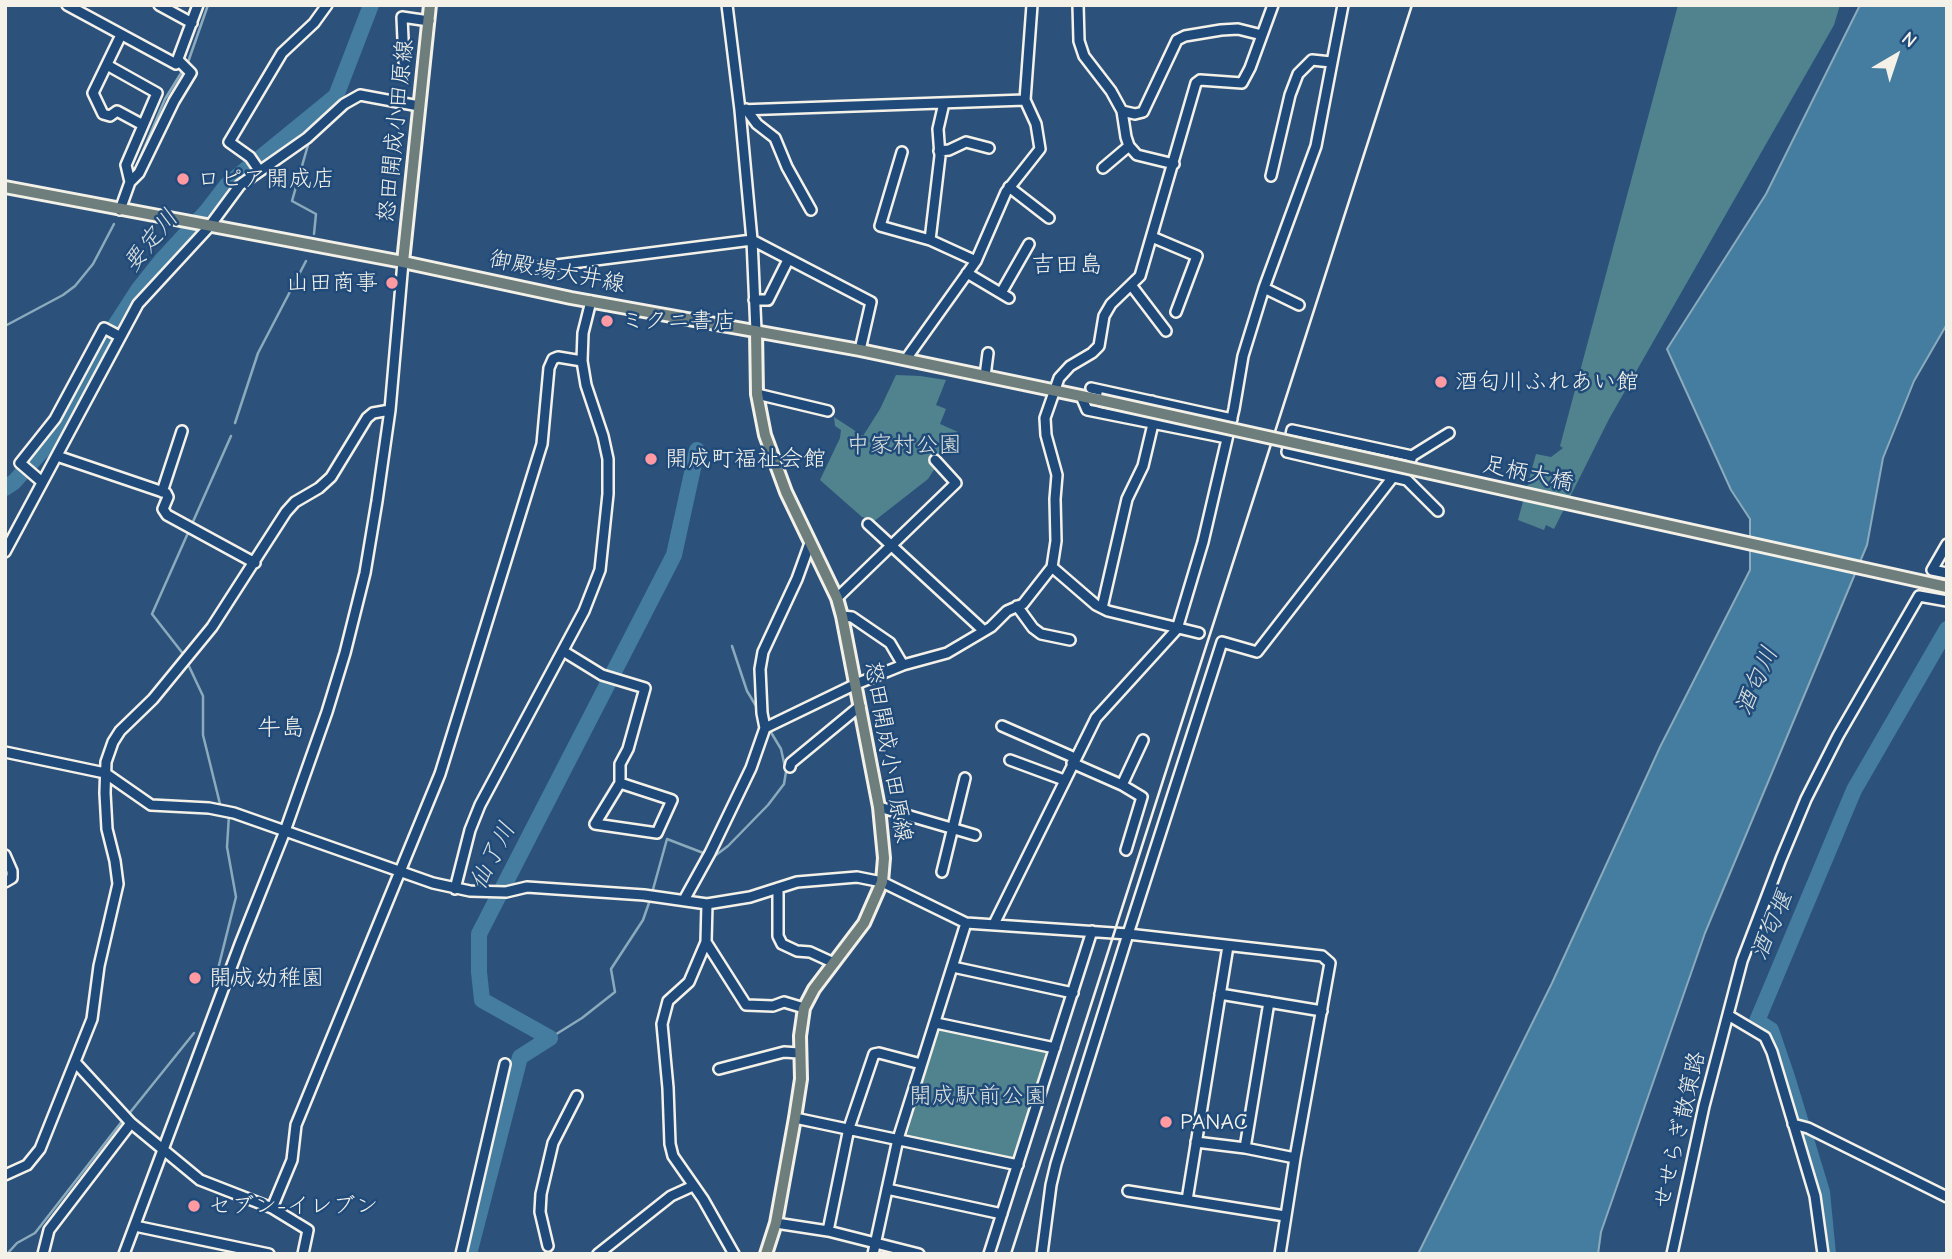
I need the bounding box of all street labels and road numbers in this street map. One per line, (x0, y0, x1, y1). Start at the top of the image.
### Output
street label: 怒田開成小田原線 (373, 38, 419, 224)
street label: 御殿場大井線 (487, 245, 627, 299)
street label: 足柄大橋 (1480, 451, 1576, 497)
street label: 怒田開成小田原線 (858, 659, 918, 845)
street label: せせらぎ散策路 (1648, 1048, 1712, 1212)

